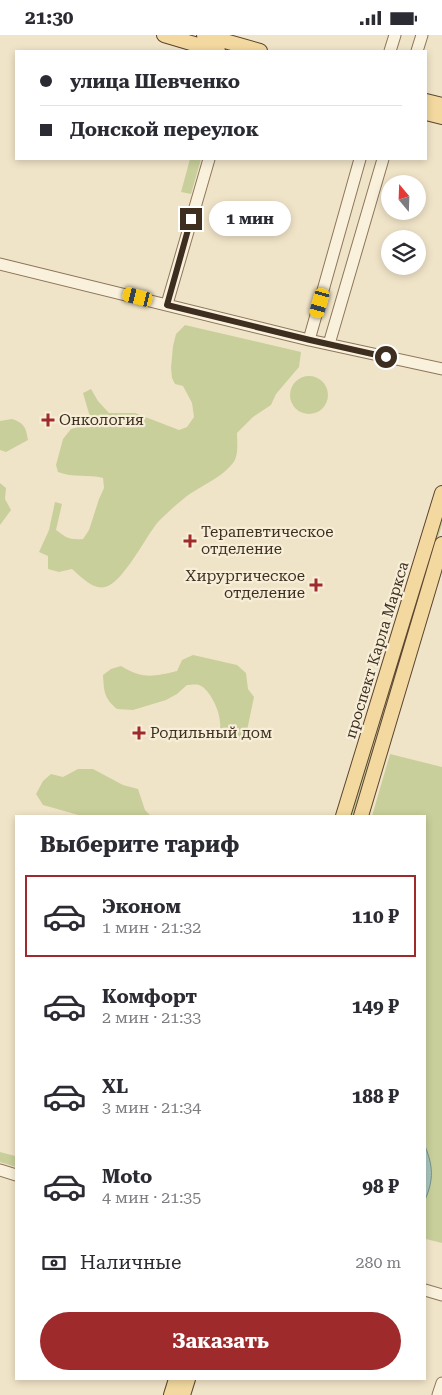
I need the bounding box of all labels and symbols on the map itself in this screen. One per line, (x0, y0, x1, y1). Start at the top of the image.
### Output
north arrow (381, 175, 426, 220)
callout: 1 мин (208, 201, 291, 237)
route end (180, 208, 202, 230)
car (121, 286, 154, 308)
car (308, 287, 331, 319)
route start (375, 346, 397, 368)
place label: Онкология (59, 411, 144, 429)
marker: Онкология (41, 413, 55, 427)
place label: Терапевтическое отделение (201, 523, 333, 558)
marker: Терапевтическое отделение (183, 534, 197, 548)
street label: проспект Карла Маркса (341, 559, 413, 741)
place label: Хирургическое отделение (185, 567, 305, 602)
marker: Хирургическое отделение (309, 578, 323, 592)
place label: Родильный дом (150, 724, 272, 742)
marker: Родильный дом (132, 726, 146, 740)

